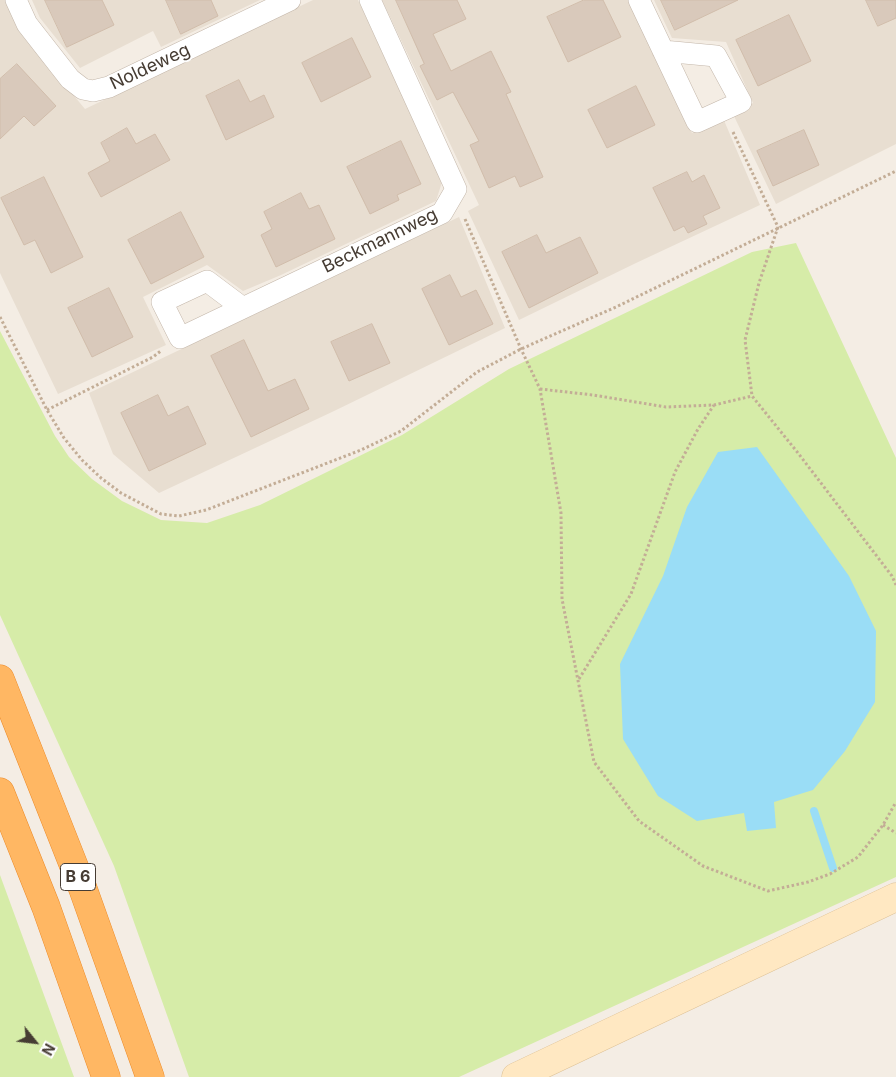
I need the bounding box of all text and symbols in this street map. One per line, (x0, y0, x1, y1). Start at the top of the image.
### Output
street label: Noldeweg (107, 39, 193, 95)
street label: Beckmannweg (319, 204, 441, 278)
road number: B 6 (60, 864, 96, 890)
north arrow (10, 1017, 60, 1067)
text: N (39, 1041, 59, 1058)

